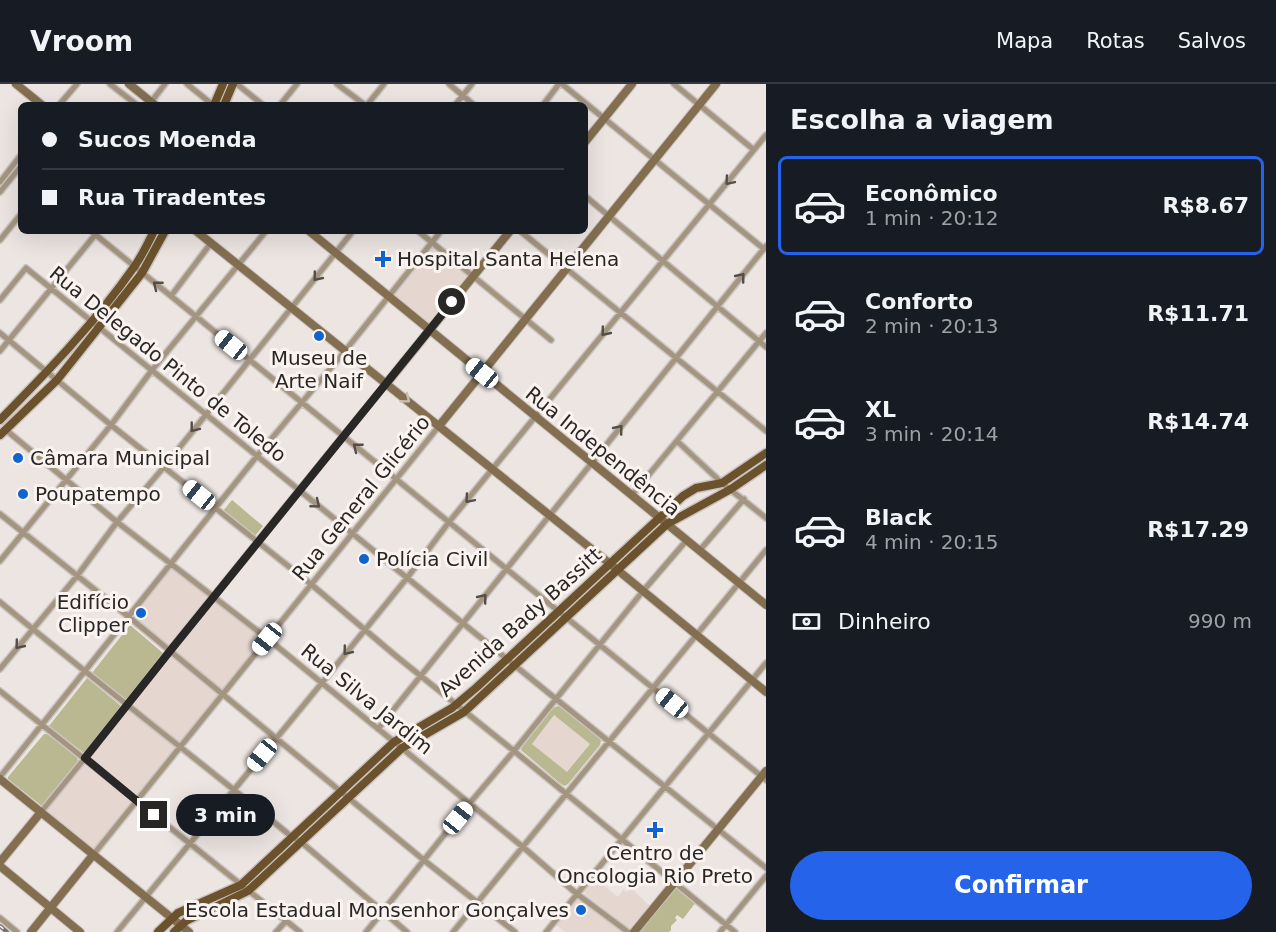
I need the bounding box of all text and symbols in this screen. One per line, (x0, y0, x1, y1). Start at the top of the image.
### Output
text: Vroom (30, 25, 133, 58)
text: Mapa (996, 29, 1053, 53)
text: Rotas (1086, 29, 1145, 53)
text: Salvos (1178, 29, 1246, 53)
text: Escolha a viagem (790, 104, 1054, 135)
text: Sucos Moenda (78, 127, 257, 152)
one-way arrow (725, 174, 736, 185)
icon: car (793, 179, 847, 233)
text: Econômico (865, 181, 998, 206)
text: Rua Tiradentes (78, 185, 266, 210)
text: R$8.67 (1162, 193, 1249, 218)
text: 1 min · 20:12 (865, 206, 999, 230)
place label: Hospital Santa Helena (397, 247, 619, 271)
marker: Hospital Santa Helena (374, 250, 392, 268)
street label: Rua Delegado Pinto de Toledo (45, 261, 291, 467)
one-way arrow (313, 270, 324, 281)
one-way arrow (734, 273, 745, 284)
one-way arrow (153, 281, 164, 292)
icon: car (793, 287, 847, 341)
route start (438, 288, 465, 315)
text: Conforto (865, 289, 973, 314)
text: R$11.71 (1147, 301, 1249, 326)
text: 2 min · 20:13 (865, 314, 999, 338)
one-way arrow (602, 325, 613, 336)
car (211, 327, 251, 363)
marker: Museu de Arte Naif (312, 329, 326, 343)
place label: Museu de Arte Naif (271, 346, 367, 393)
car (462, 355, 502, 391)
street label: Rua Independência (521, 381, 685, 521)
one-way arrow (399, 392, 410, 403)
icon: car (793, 395, 847, 449)
text: XL (865, 397, 896, 422)
text: R$14.74 (1147, 409, 1249, 434)
street label: Rua General Glicério (287, 411, 435, 585)
one-way arrow (190, 422, 201, 433)
text: 3 min · 20:14 (865, 422, 999, 446)
one-way arrow (611, 425, 622, 436)
one-way arrow (353, 444, 364, 455)
place label: Câmara Municipal (30, 446, 210, 470)
marker: Câmara Municipal (11, 451, 25, 465)
car (179, 477, 219, 513)
place label: Poupatempo (35, 482, 161, 506)
marker: Poupatempo (16, 487, 30, 501)
one-way arrow (465, 492, 476, 503)
one-way arrow (310, 496, 321, 507)
icon: car (793, 503, 847, 557)
text: Black (865, 505, 932, 530)
text: R$17.29 (1147, 517, 1249, 542)
text: 4 min · 20:15 (865, 530, 999, 554)
street label: Avenida Bady Bassitt (434, 542, 607, 702)
place label: Polícia Civil (376, 547, 488, 571)
marker: Polícia Civil (357, 552, 371, 566)
place label: Edifício Clipper (57, 590, 130, 637)
one-way arrow (476, 593, 487, 604)
icon: cash (790, 605, 823, 638)
marker: Edifício Clipper (134, 606, 148, 620)
text: Dinheiro (838, 609, 931, 634)
text: 990 m (1188, 609, 1252, 633)
car (249, 619, 285, 659)
one-way arrow (15, 639, 26, 650)
street label: Rua Silva Jardim (296, 639, 438, 759)
one-way arrow (344, 645, 355, 656)
car (652, 685, 692, 721)
car (244, 735, 280, 775)
callout: 3 min (175, 794, 274, 836)
car (440, 798, 476, 838)
route end (140, 801, 167, 828)
text: 3 min (194, 803, 257, 827)
marker: Centro de Oncologia Rio Preto (646, 821, 664, 839)
place label: Centro de Oncologia Rio Preto (557, 841, 753, 888)
button: Confirmar (790, 851, 1252, 920)
place label: Escola Estadual Monsenhor Gonçalves (185, 898, 569, 922)
marker: Escola Estadual Monsenhor Gonçalves (574, 903, 588, 917)

